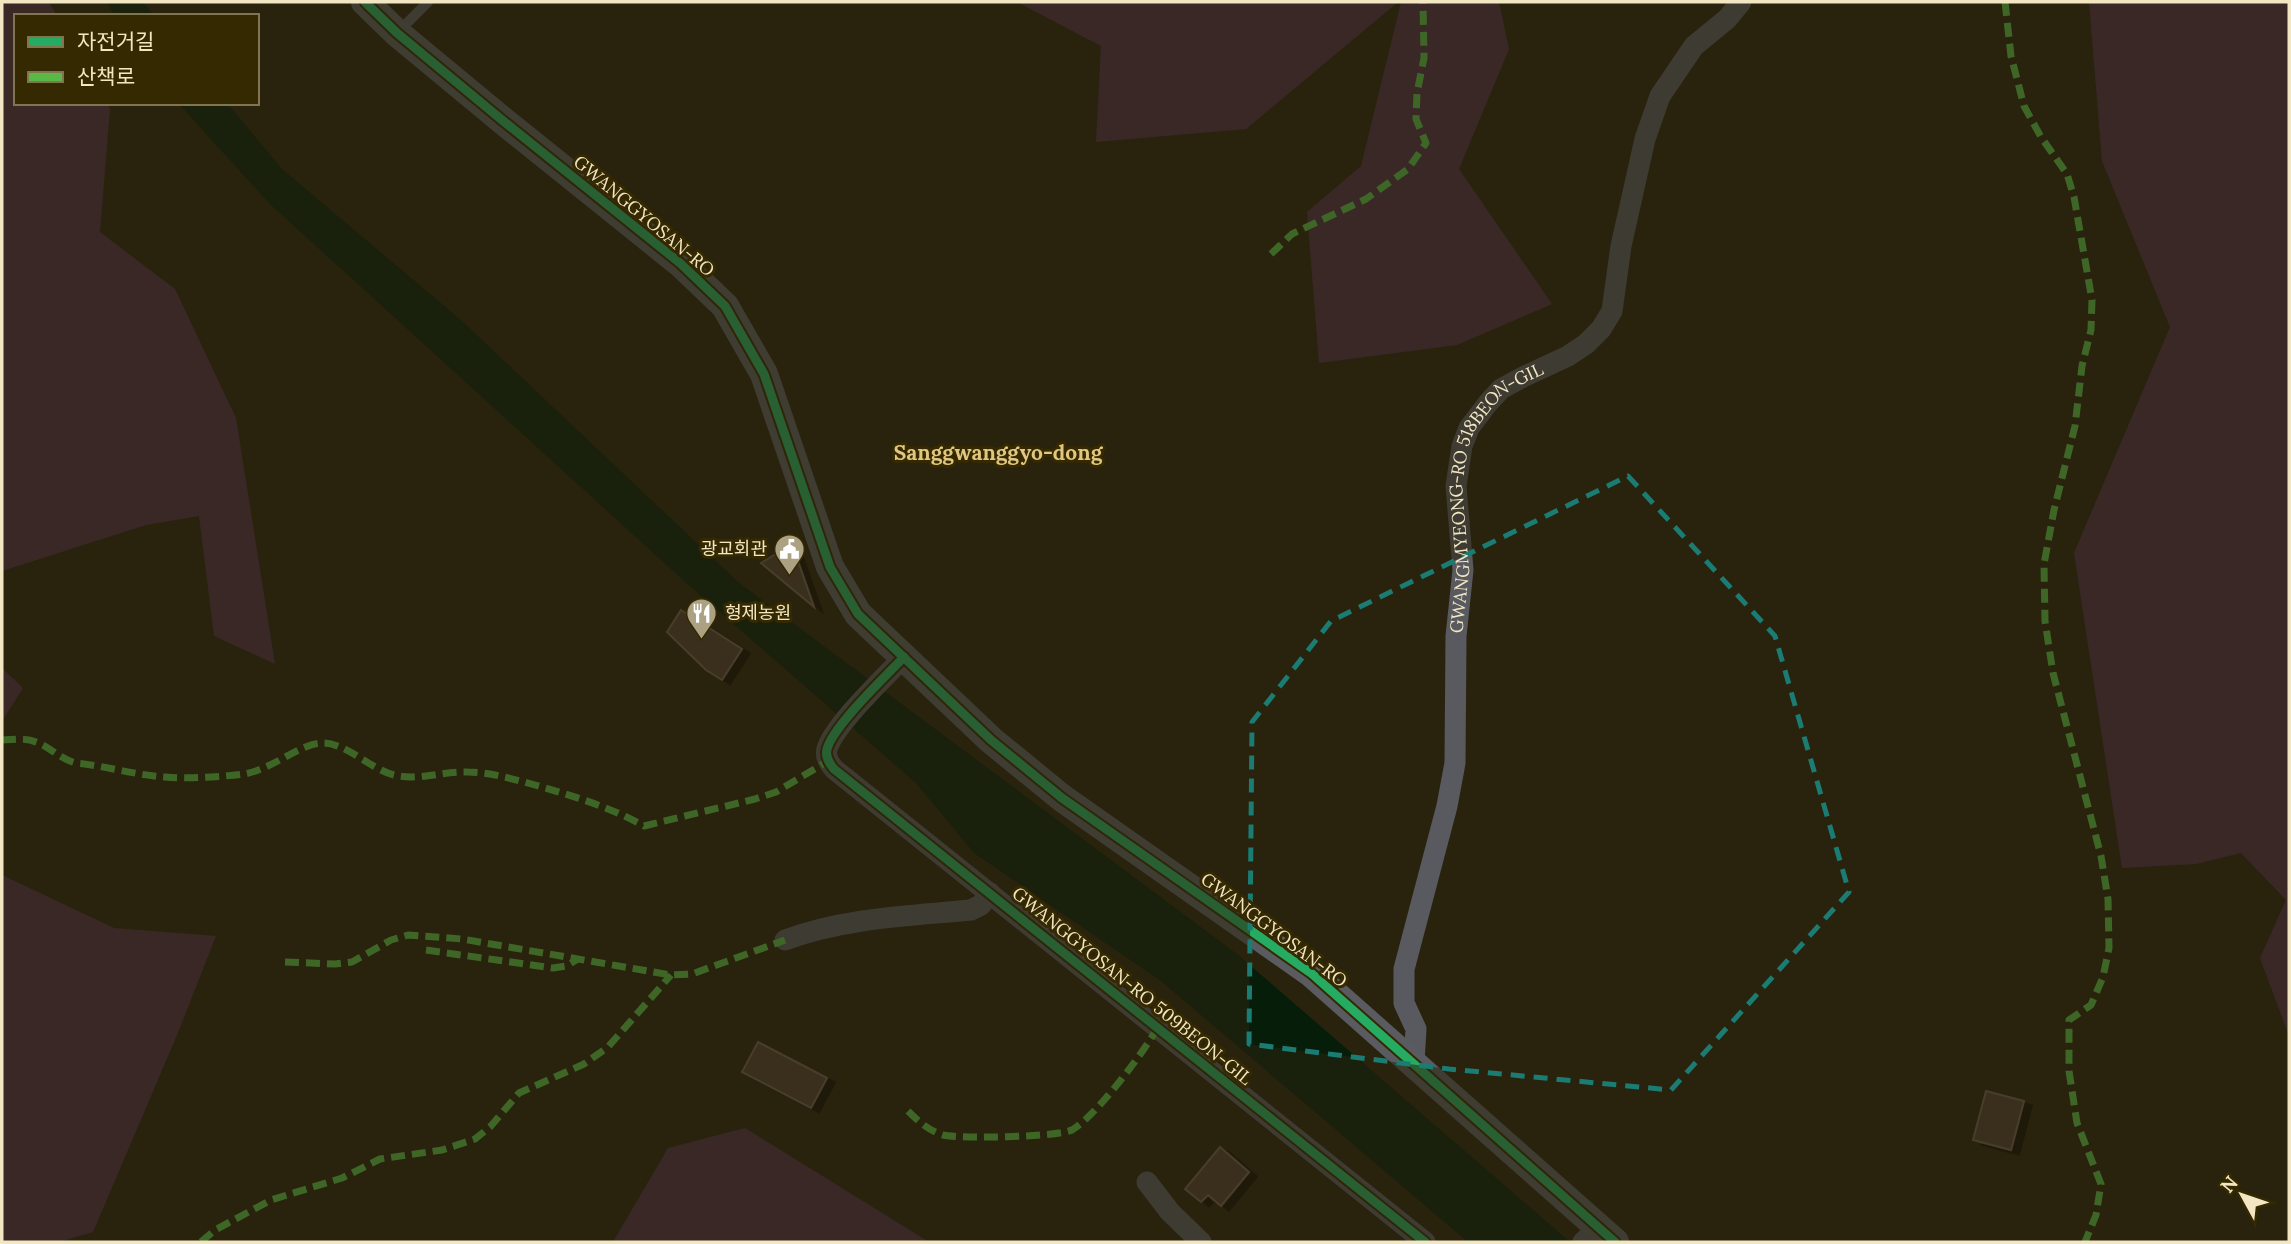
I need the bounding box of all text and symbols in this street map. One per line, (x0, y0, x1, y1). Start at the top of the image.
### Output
legend (14, 14, 259, 105)
text: 자전거길 (77, 28, 154, 55)
text: 산책로 (77, 63, 135, 90)
street label: GWANGGYOSAN-RO (569, 150, 720, 281)
street label: GWANGMYEONG-RO 518BEON-GIL (1444, 357, 1547, 634)
district label: Sanggwanggyo-dong (894, 439, 1104, 466)
public building icon: 광교회관 (773, 532, 807, 576)
place label: 광교회관 (701, 537, 767, 560)
restaurant icon: 형제농원 (685, 596, 719, 640)
place label: 형제농원 (725, 601, 791, 624)
street label: GWANGGYOSAN-RO (1197, 867, 1352, 992)
street label: GWANGGYOSAN-RO 509BEON-GIL (1008, 882, 1257, 1090)
north arrow (2207, 1160, 2277, 1230)
text: N (2215, 1170, 2243, 1197)

